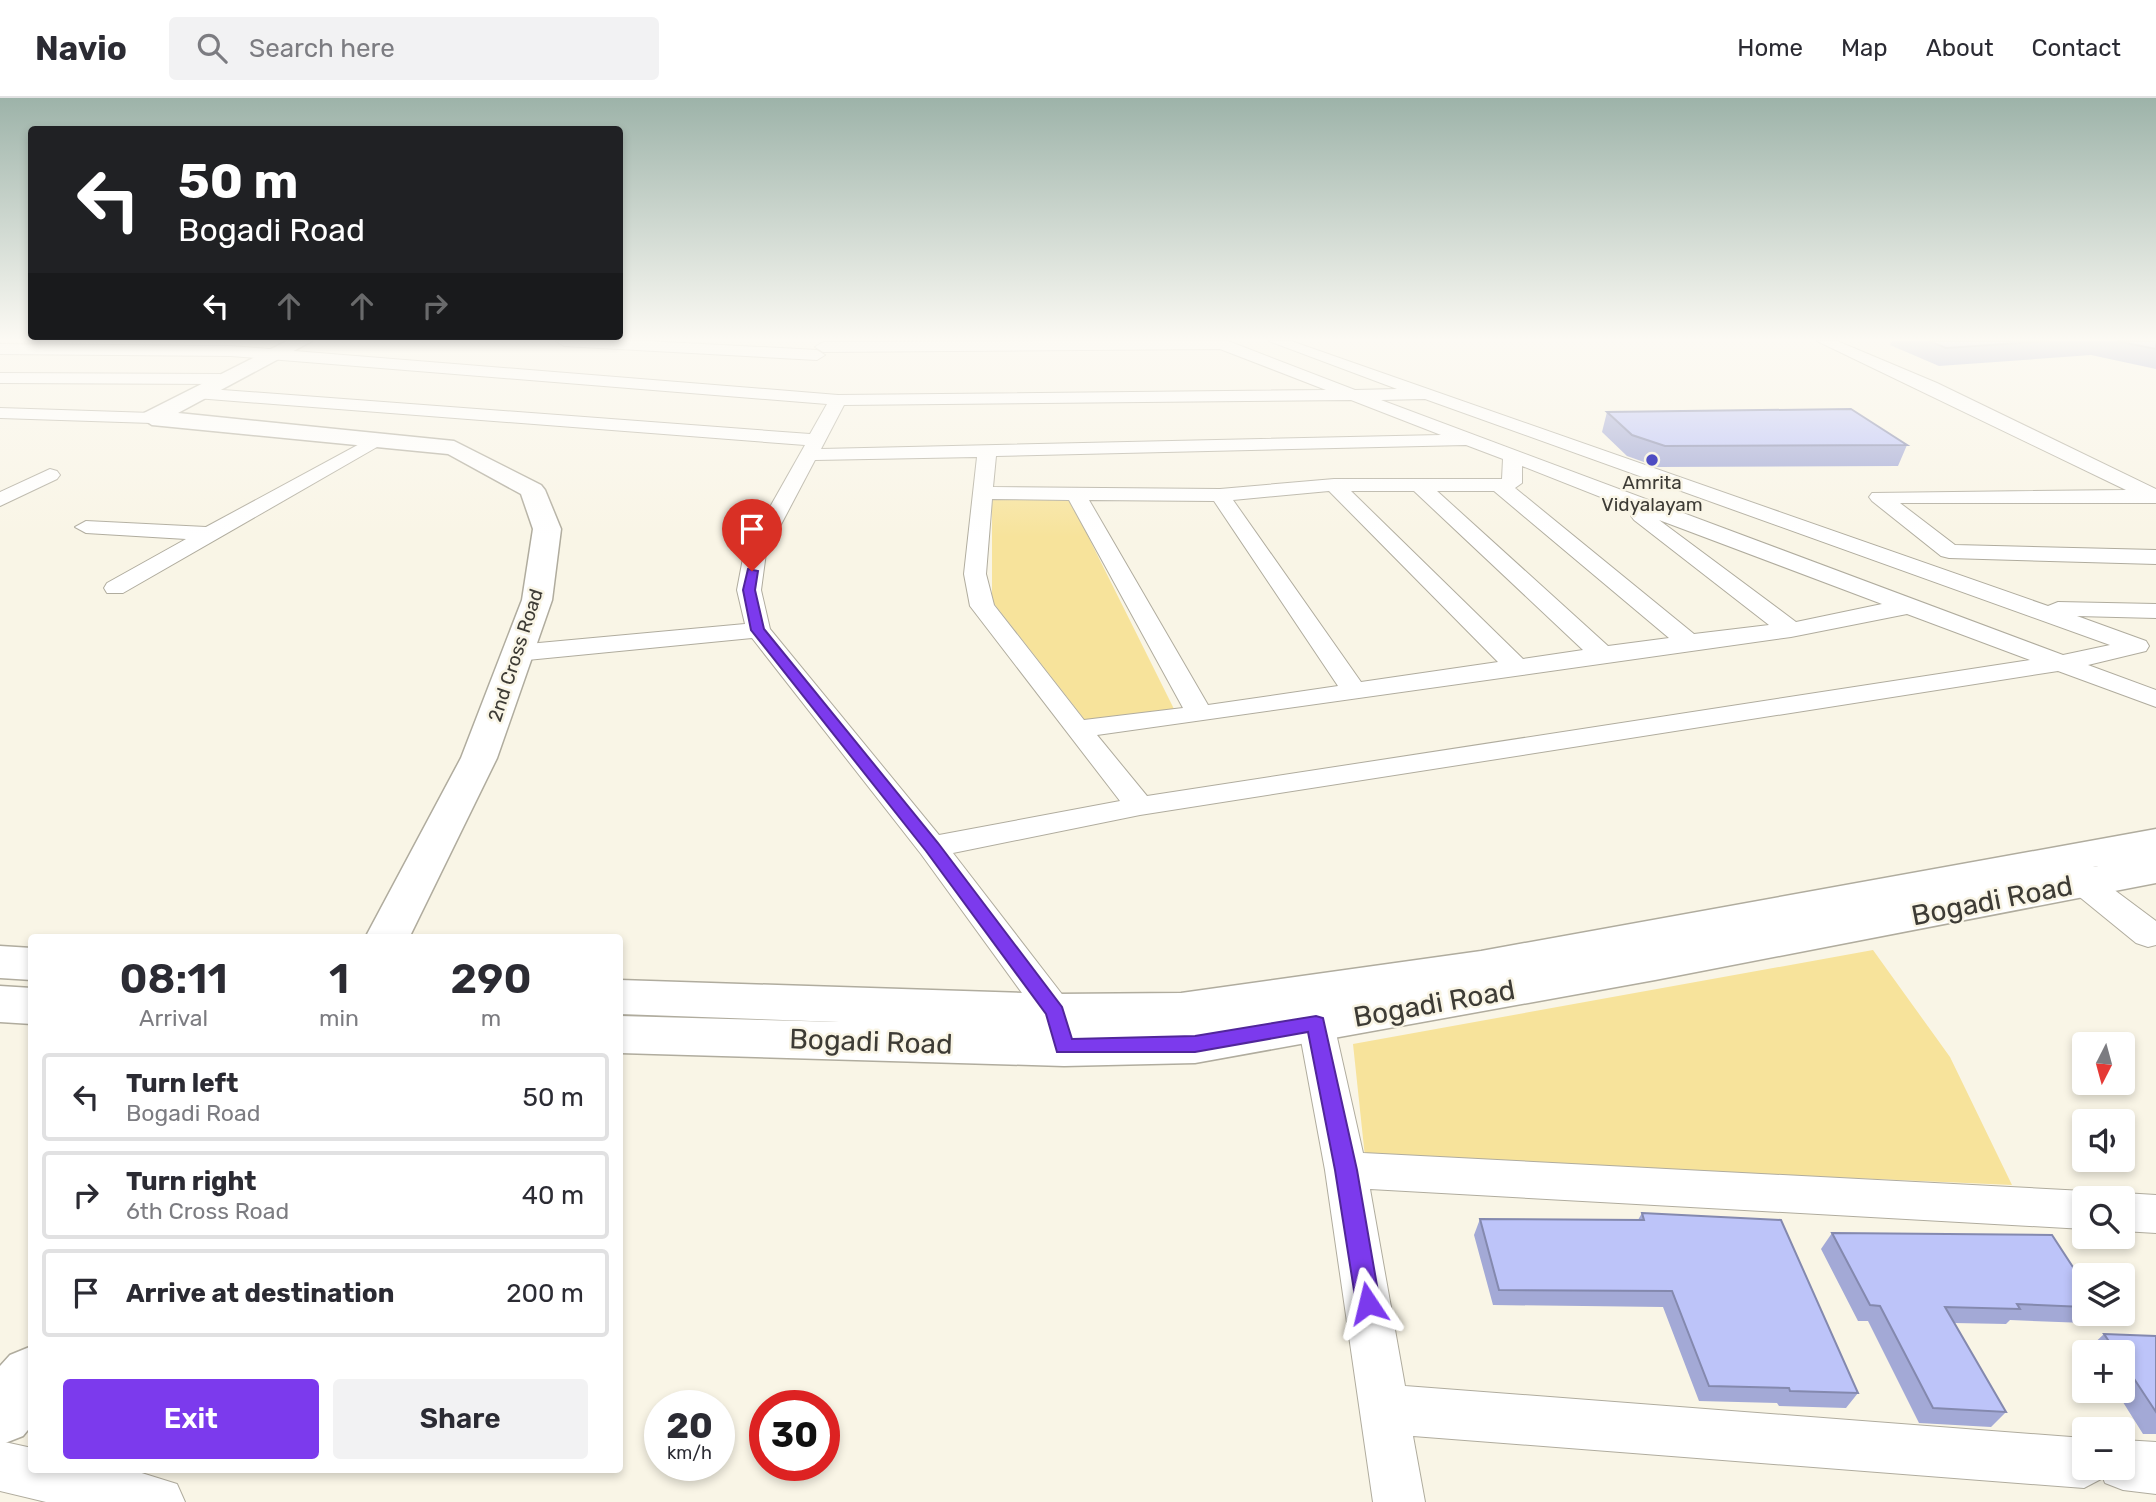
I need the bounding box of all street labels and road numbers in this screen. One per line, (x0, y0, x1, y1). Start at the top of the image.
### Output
street label: 2nd Cross Road (483, 586, 548, 724)
street label: Bogadi Road (1909, 869, 2076, 932)
street label: Bogadi Road (1351, 973, 1518, 1034)
street label: Bogadi Road (789, 1022, 953, 1061)

